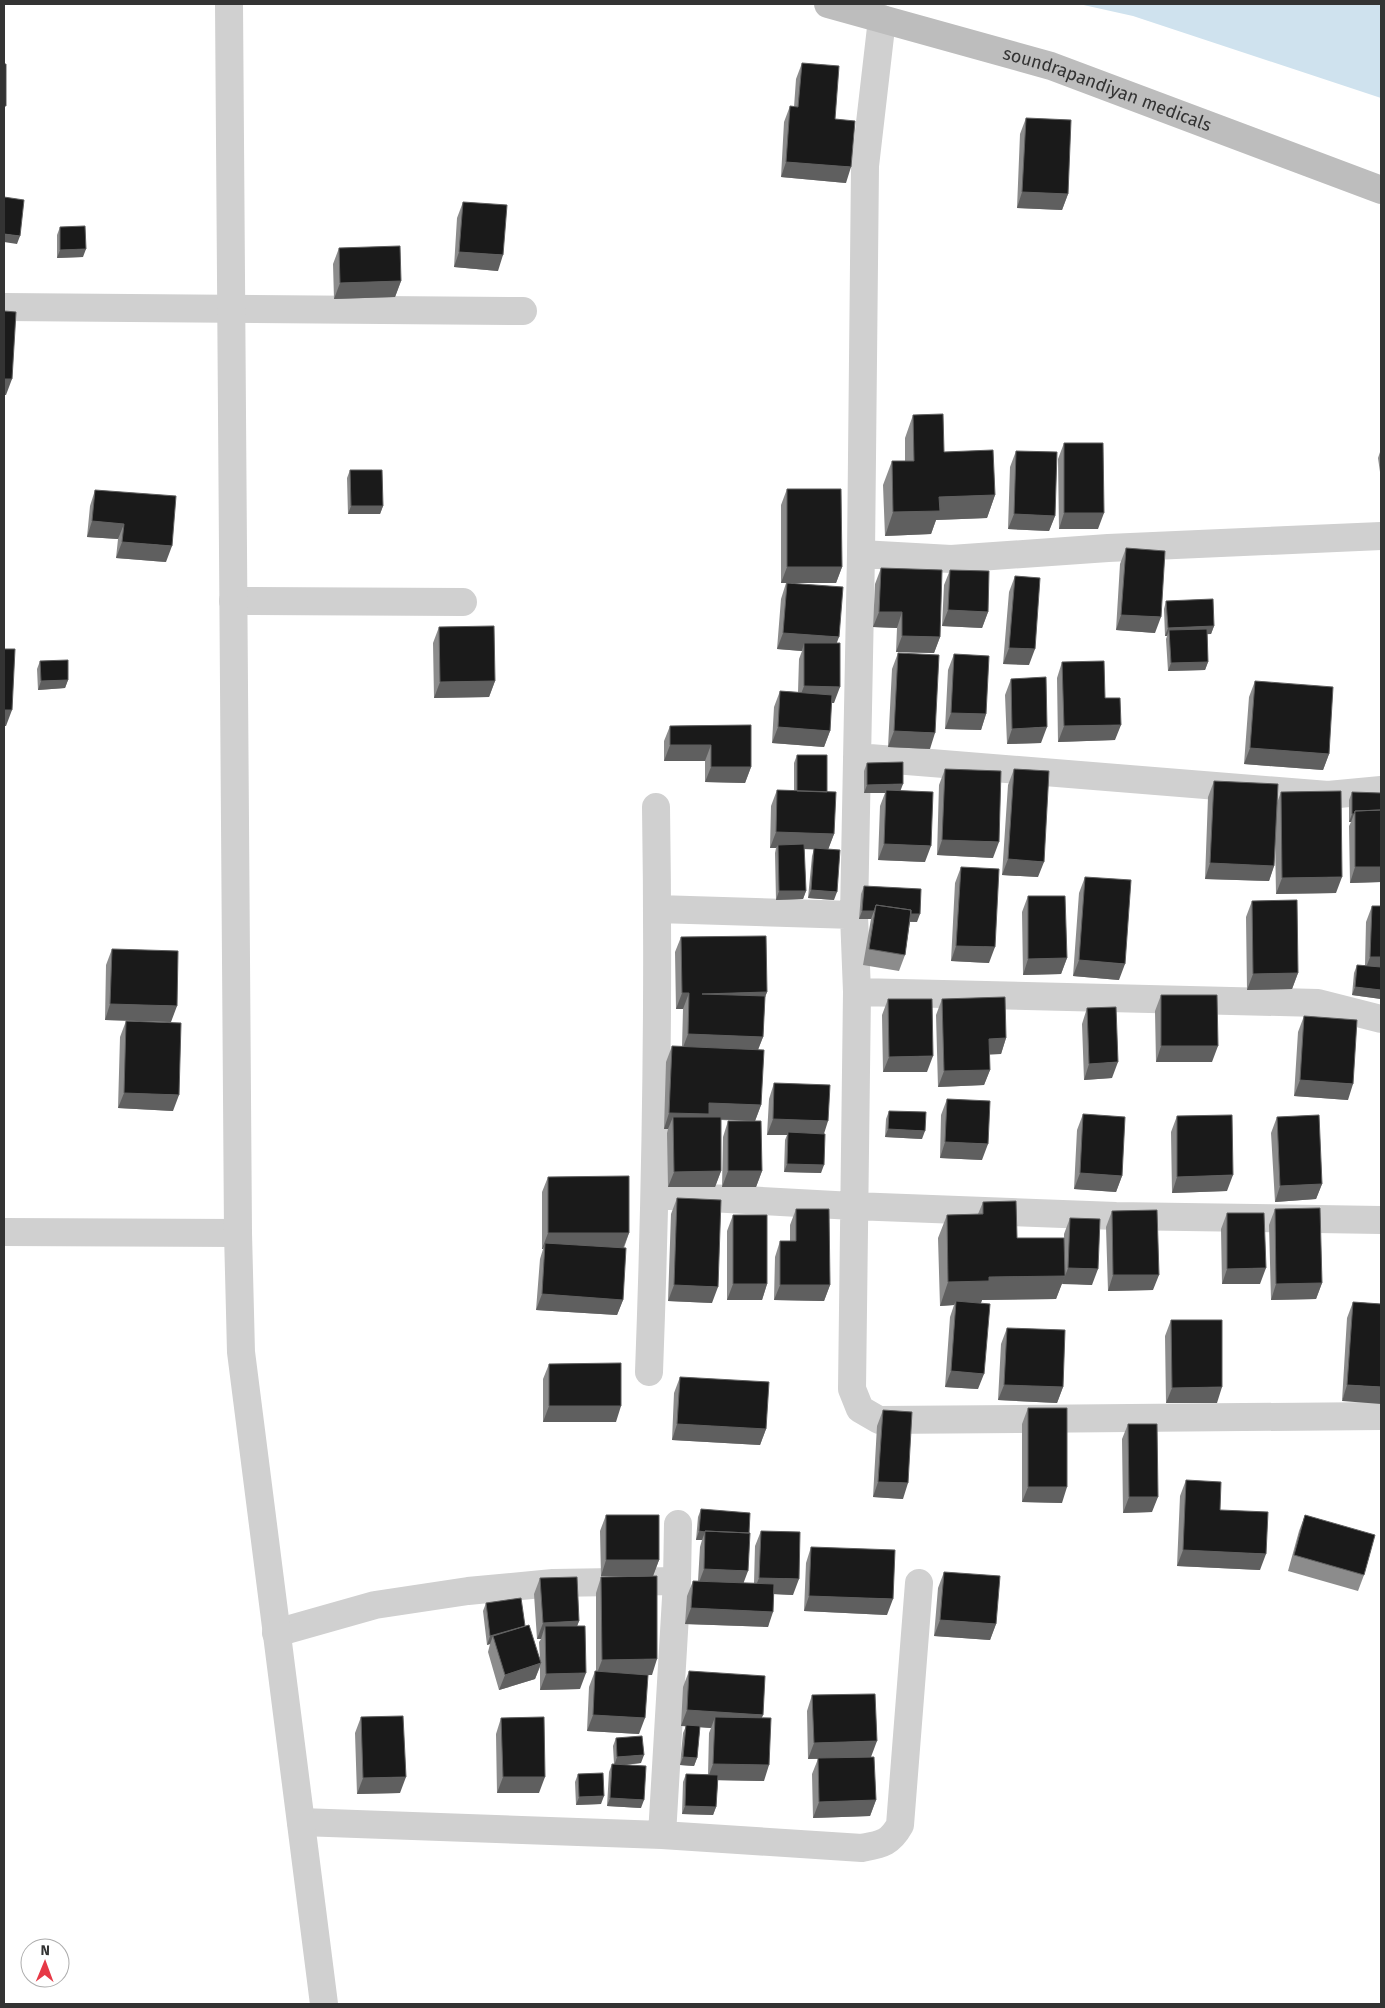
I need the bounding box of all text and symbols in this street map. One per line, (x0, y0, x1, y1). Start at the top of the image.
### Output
street label: soundrapandiyan medicals (1000, 42, 1215, 136)
north arrow (20, 1938, 70, 1988)
text: N (40, 1942, 50, 1959)

